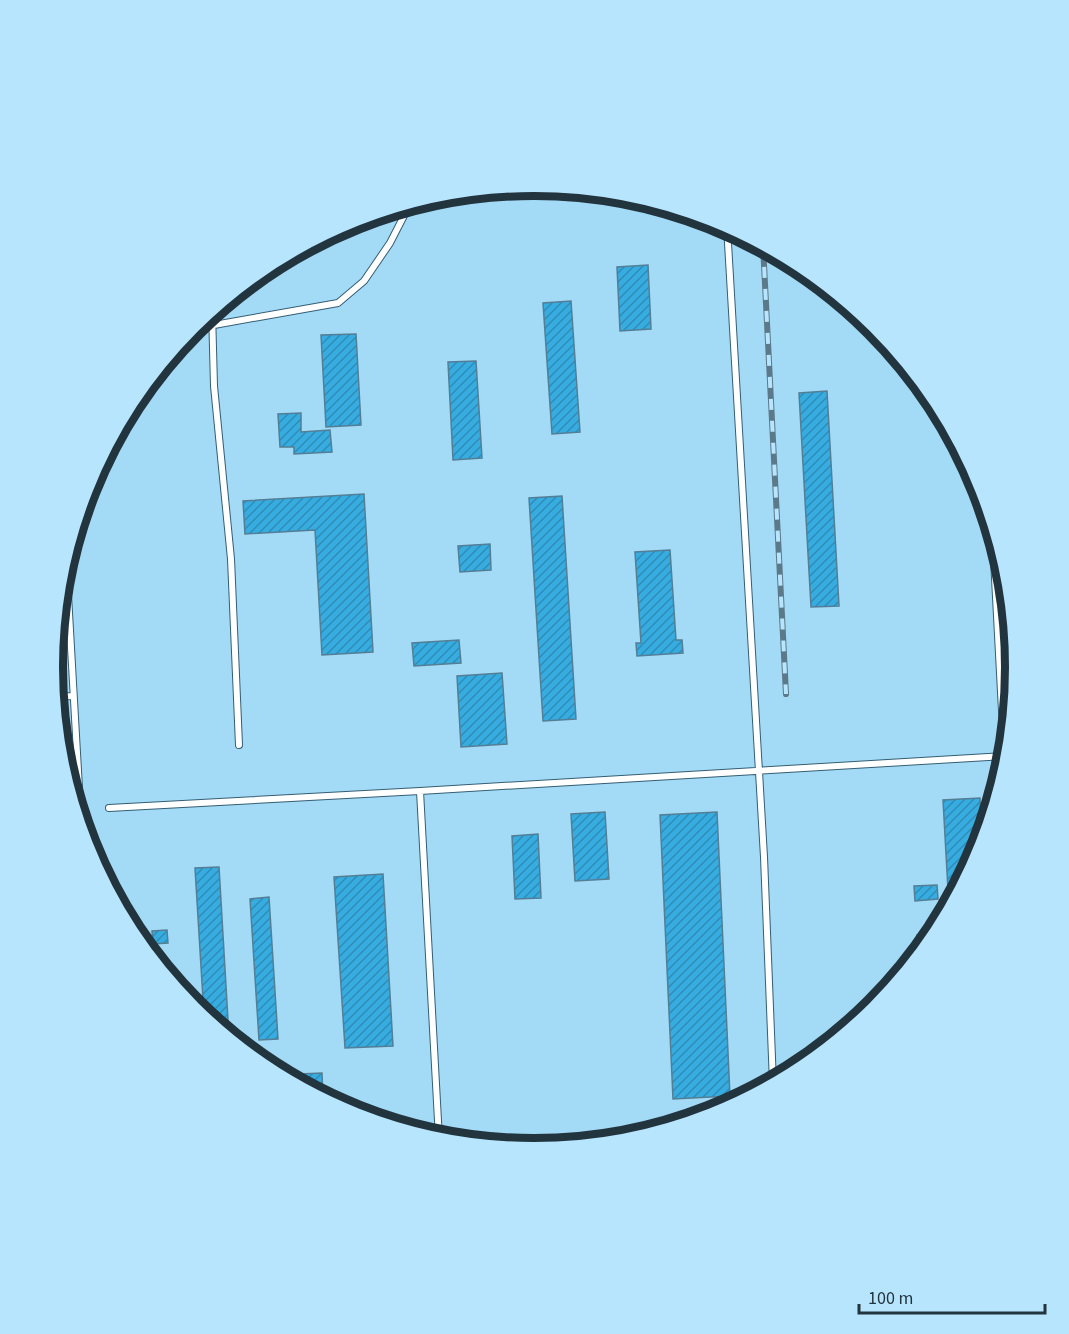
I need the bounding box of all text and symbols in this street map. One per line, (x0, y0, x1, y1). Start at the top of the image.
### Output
scale bar (859, 1277, 1045, 1315)
text: 100 m (868, 1286, 913, 1311)

